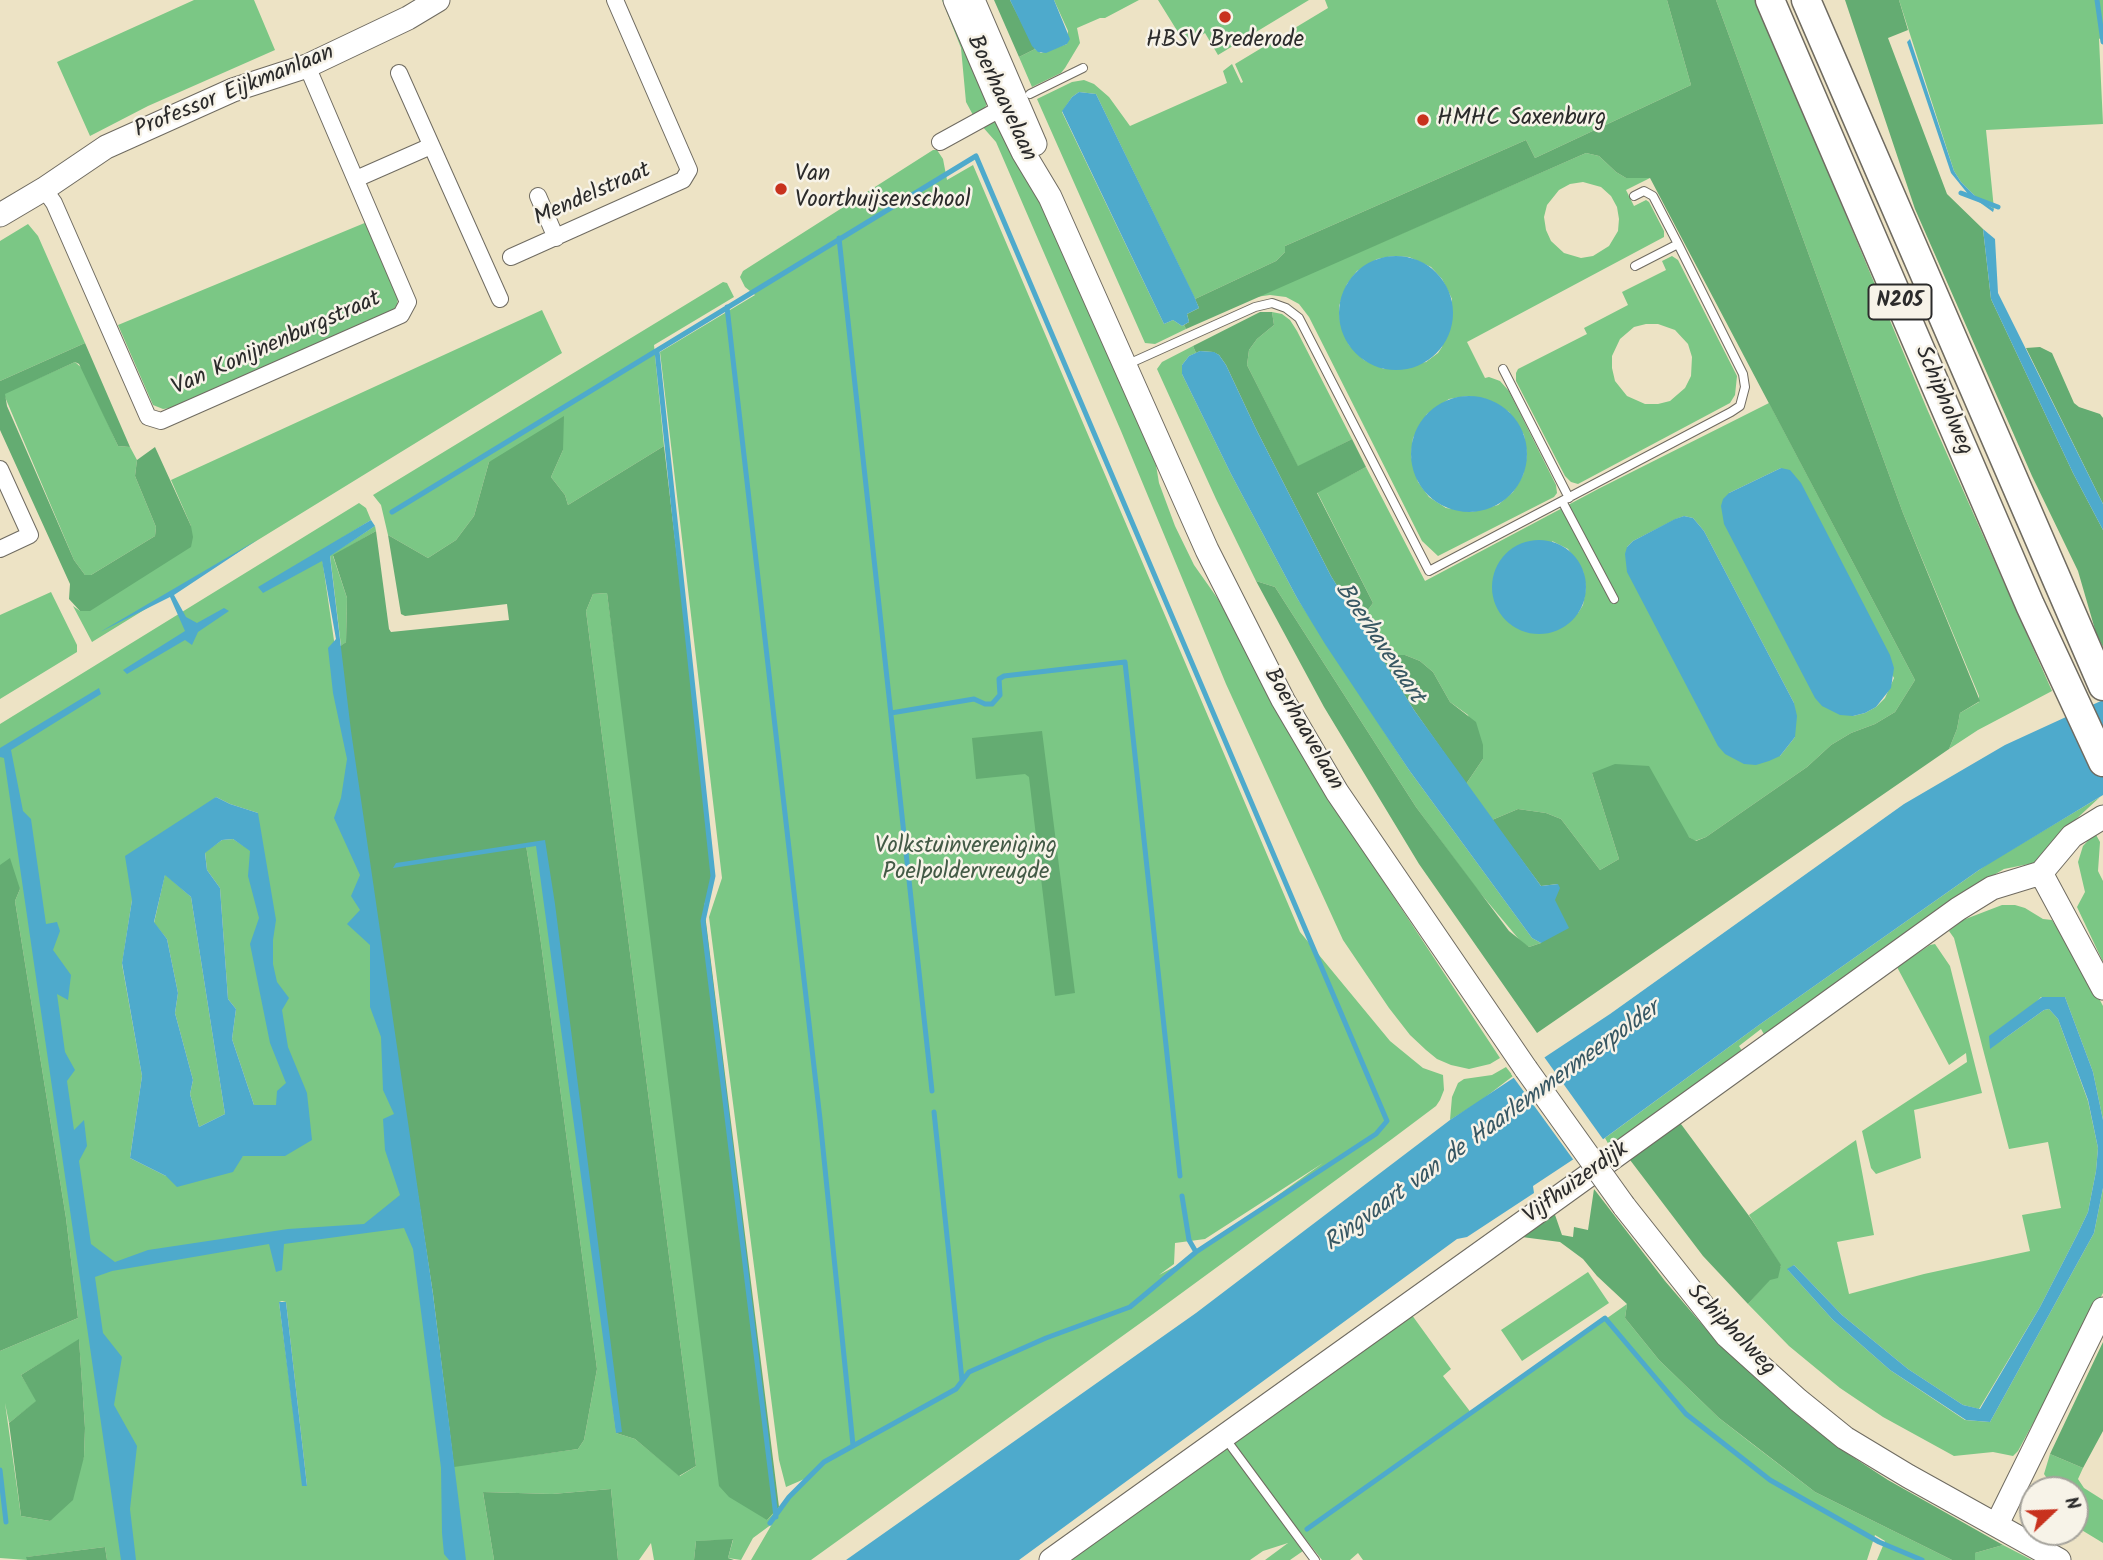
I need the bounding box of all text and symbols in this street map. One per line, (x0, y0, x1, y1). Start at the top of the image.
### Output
marker: HBSV Brederode (1217, 9, 1233, 25)
place label: HBSV Brederode (1146, 28, 1304, 56)
street label: Boerhaavelaan (959, 31, 1041, 167)
street label: Professor Eijkmanlaan (131, 40, 339, 146)
place label: HMHC Saxenburg (1437, 106, 1606, 134)
marker: HMHC Saxenburg (1415, 112, 1431, 128)
street label: Mendelstraat (530, 158, 656, 234)
place label: Van Voorthuijsenschool (795, 162, 971, 216)
marker: Van Voorthuijsenschool (773, 181, 789, 197)
road number: N205 (1868, 284, 1932, 320)
street label: Van Konijnenburgstraat (168, 287, 386, 403)
street label: Schipholweg (1907, 342, 1977, 460)
water label: Boerhavevaart (1327, 578, 1429, 710)
street label: Boerhaavelaan (1256, 664, 1348, 796)
park label: Volkstuinvereniging Poelpoldervreugde (875, 834, 1057, 888)
water label: Ringvaart van de Haarlemmermeerpolder (1320, 997, 1666, 1259)
street label: Vijfhuizerdijk (1519, 1137, 1635, 1231)
street label: Schipholweg (1680, 1280, 1780, 1382)
north arrow (2019, 1476, 2089, 1546)
text: N (2055, 1492, 2088, 1515)

